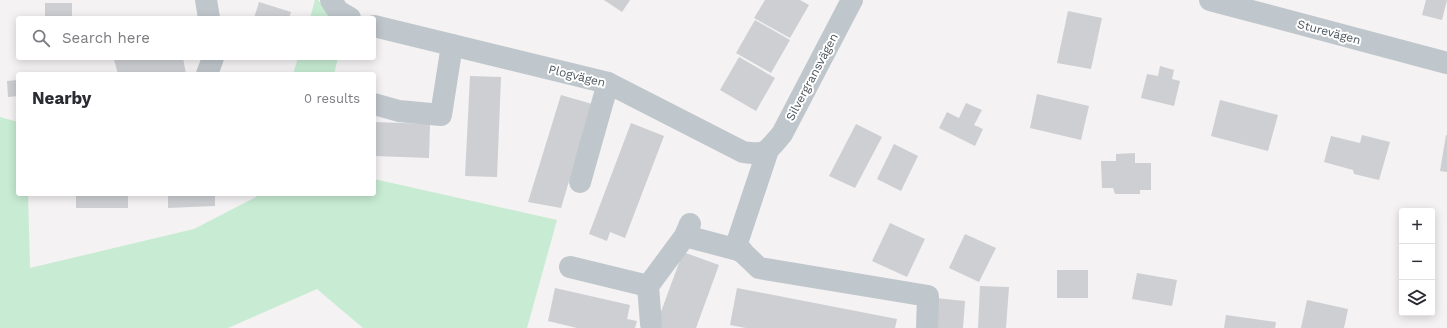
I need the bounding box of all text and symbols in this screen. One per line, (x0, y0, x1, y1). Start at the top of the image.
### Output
search box (16, 16, 376, 60)
street label: Sturevägen (1296, 17, 1362, 47)
icon: search (30, 27, 52, 49)
text: Search here (62, 29, 150, 47)
street label: Silvergransvägen (783, 31, 841, 123)
street label: Plogvägen (547, 62, 607, 90)
text: Nearby (32, 88, 91, 108)
text: 0 results (304, 91, 360, 106)
map controls (1399, 208, 1435, 316)
button: + (1399, 208, 1435, 244)
button: − (1399, 244, 1435, 280)
button: layers (1399, 280, 1435, 316)

